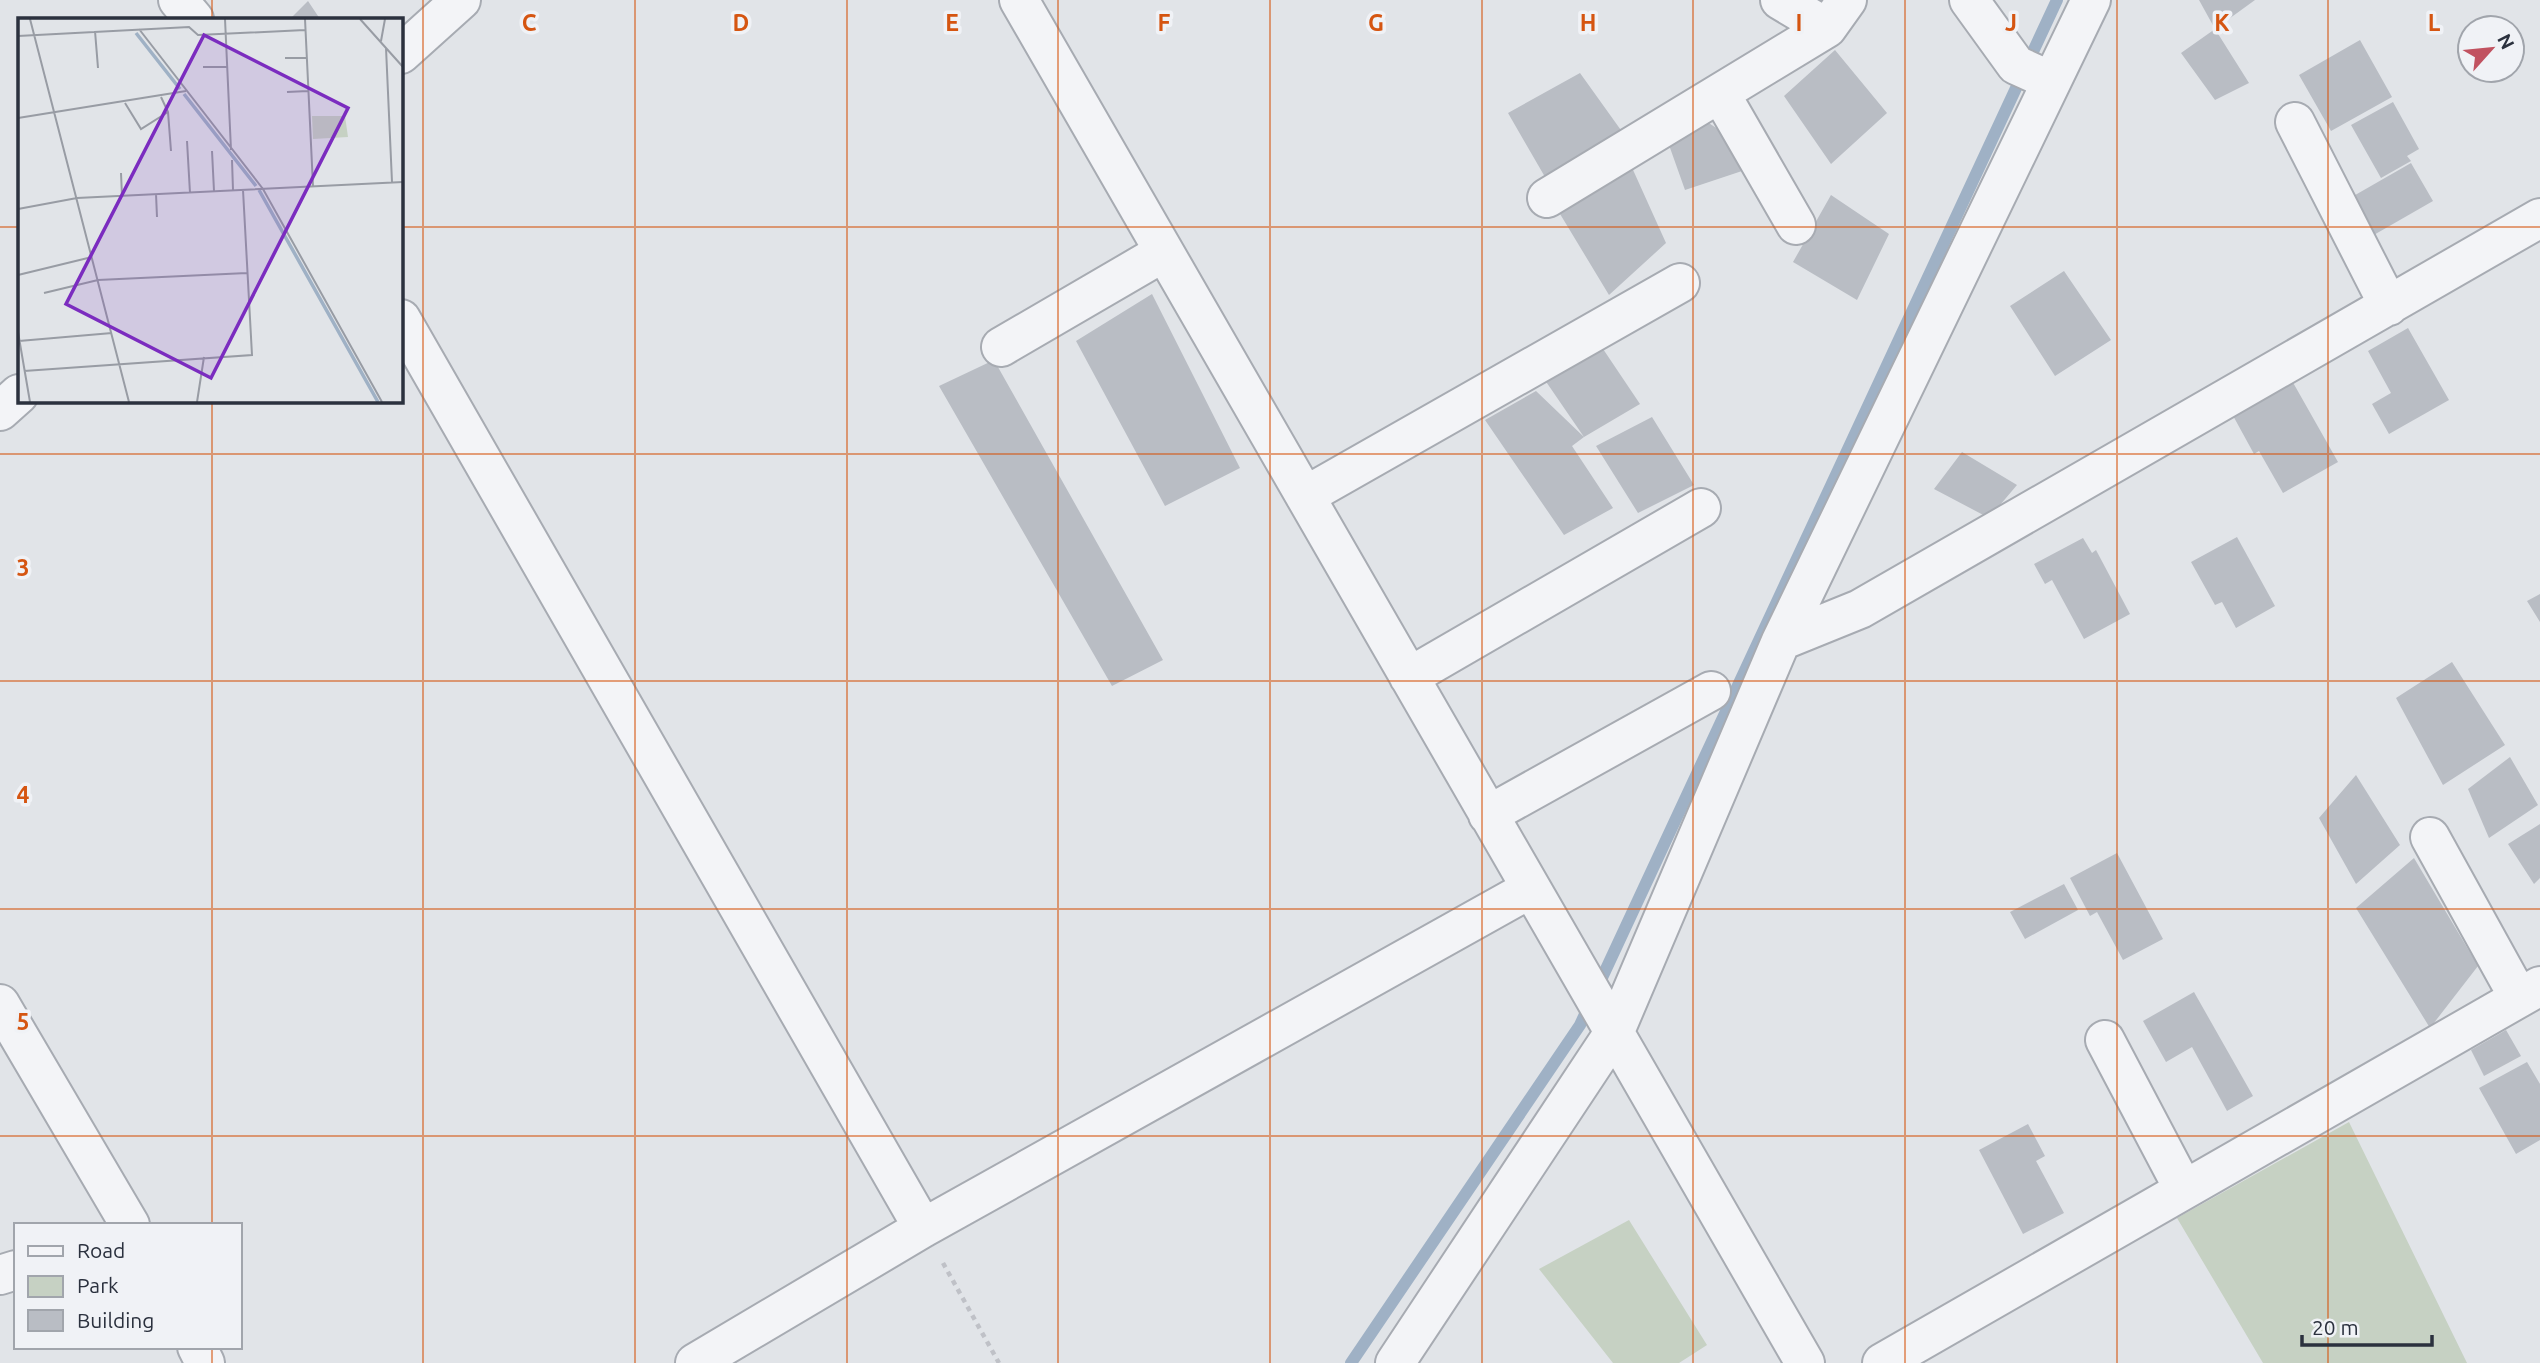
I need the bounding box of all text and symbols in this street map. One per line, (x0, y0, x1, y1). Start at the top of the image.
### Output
text: C (522, 10, 537, 35)
text: D (733, 10, 749, 35)
text: E (945, 10, 959, 35)
text: F (1158, 10, 1171, 35)
text: G (1368, 10, 1384, 35)
text: H (1580, 10, 1596, 35)
text: I (1796, 10, 1802, 35)
text: J (2005, 10, 2017, 35)
text: K (2214, 10, 2230, 35)
text: L (2428, 10, 2441, 35)
north arrow (2456, 14, 2526, 84)
inset map (18, 18, 402, 402)
text: N (2493, 30, 2519, 53)
text: 3 (17, 555, 29, 580)
text: 4 (17, 782, 30, 807)
text: 5 (17, 1009, 29, 1034)
legend (14, 1223, 242, 1349)
text: Road (77, 1238, 125, 1262)
text: Park (77, 1273, 119, 1297)
scale bar (2302, 1304, 2432, 1348)
text: Building (77, 1308, 154, 1332)
text: 20 m (2312, 1315, 2359, 1339)

